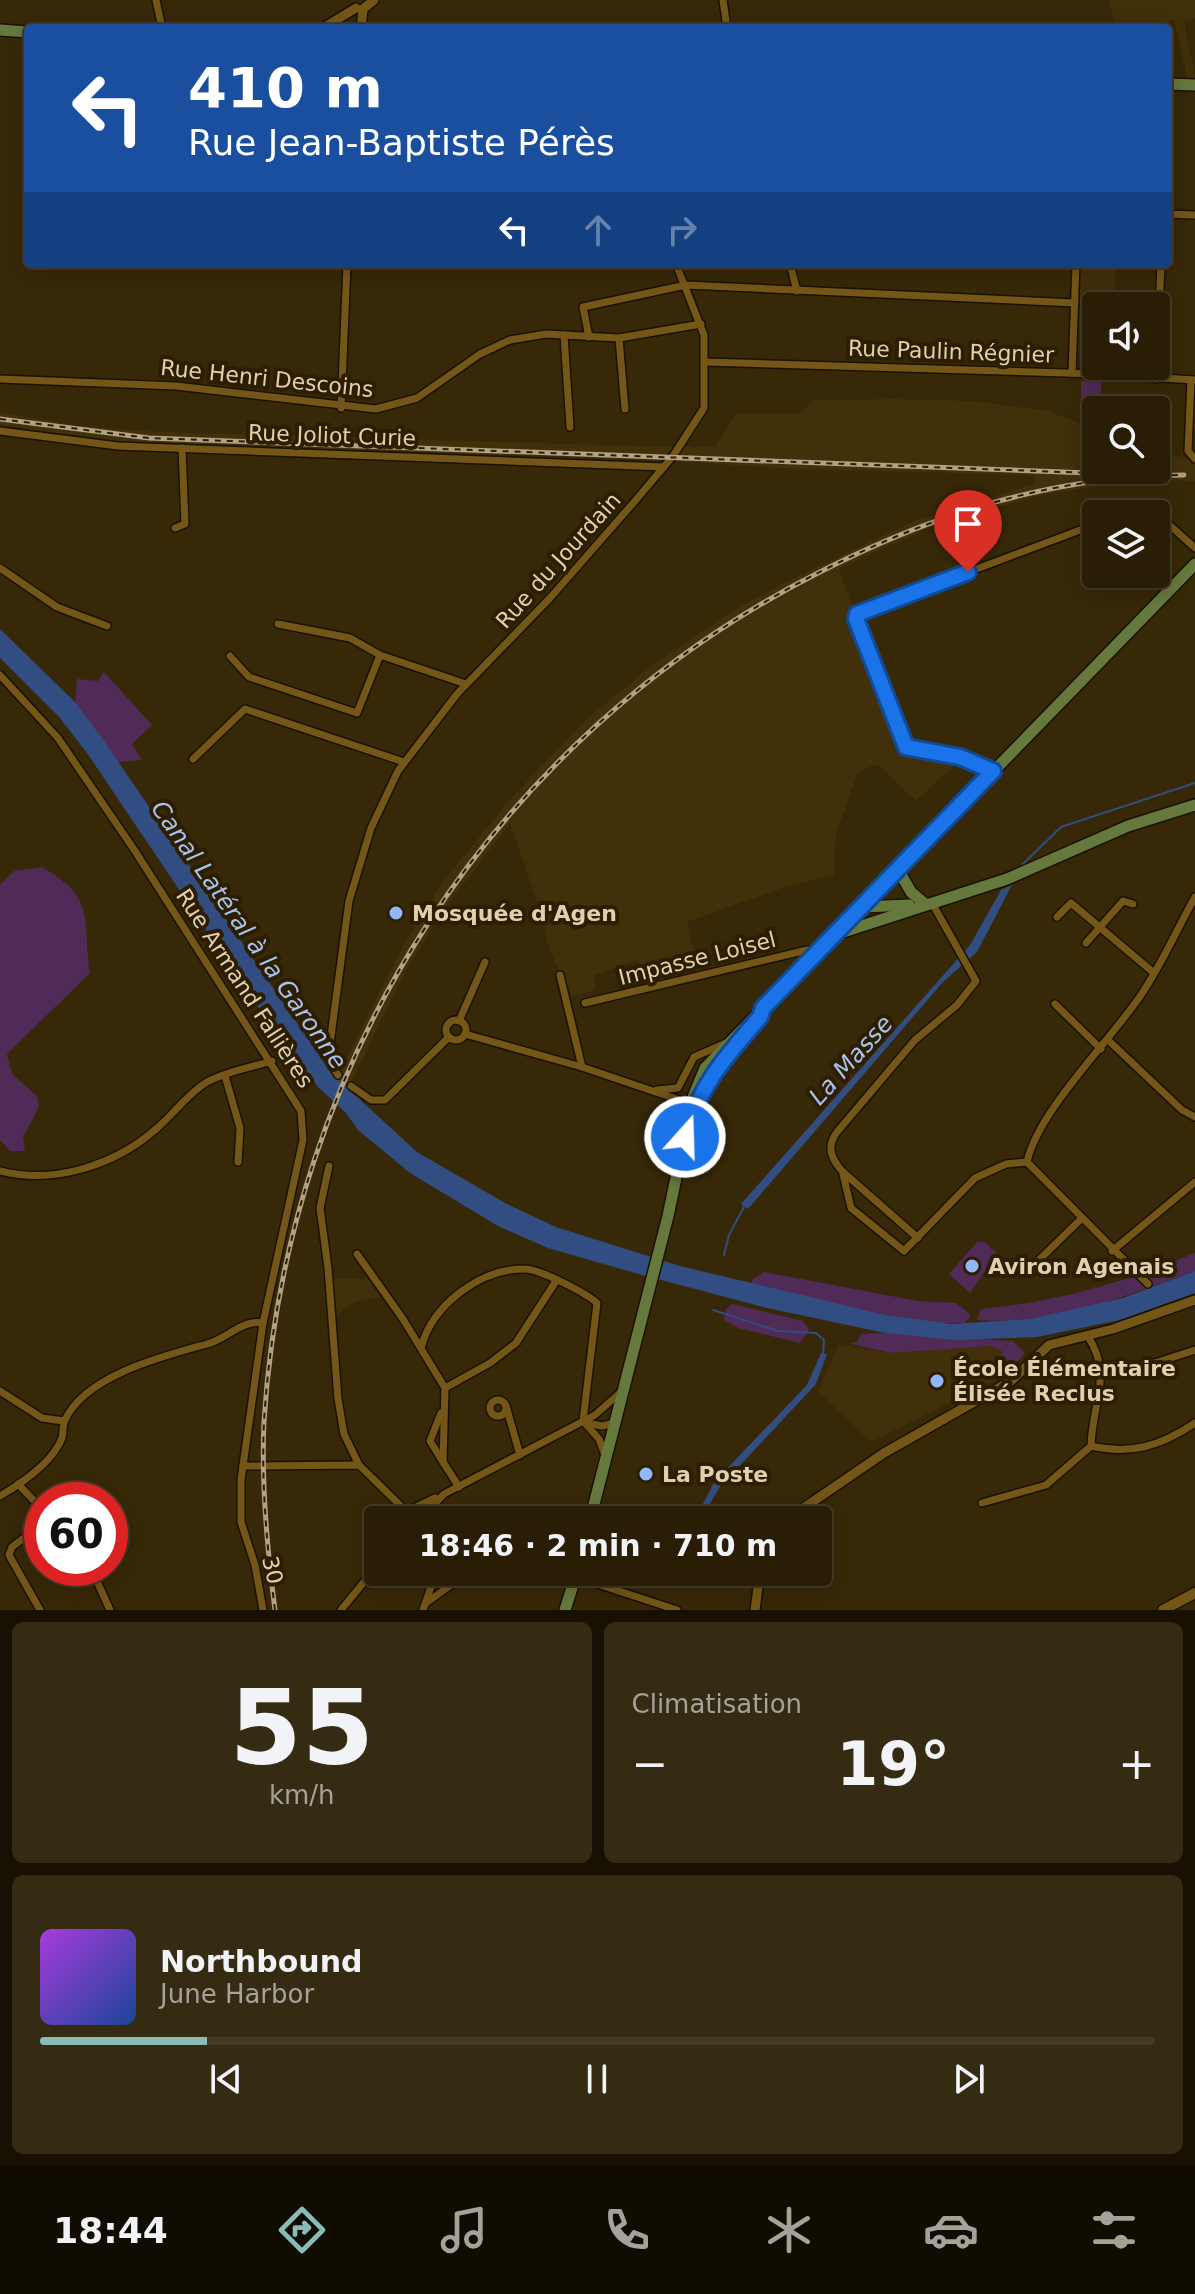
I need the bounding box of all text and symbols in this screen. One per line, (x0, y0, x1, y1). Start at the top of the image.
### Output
text: 410 m (188, 55, 383, 120)
icon: left (56, 56, 160, 160)
text: Rue Jean-Baptiste Pérès (188, 122, 615, 163)
icon: left (492, 208, 536, 252)
icon: ahead (576, 208, 620, 252)
icon: right (660, 208, 704, 252)
map controls (1082, 292, 1170, 588)
button: sound (1082, 292, 1170, 380)
street label: Rue Paulin Régnier (848, 335, 1055, 368)
street label: Rue Henri Descoins (159, 355, 375, 402)
button: search (1082, 396, 1170, 484)
street label: Rue Joliot Curie (248, 420, 416, 451)
street label: Rue du Jourdain (491, 487, 626, 633)
pin (934, 490, 1002, 572)
button: layers (1082, 500, 1170, 588)
icon: arrive (946, 502, 990, 546)
water label: Canal Latéral à la Garonne (145, 795, 353, 1075)
street label: Rue Armand Fallières (171, 884, 318, 1092)
place label: Mosquée d'Agen (412, 901, 617, 926)
marker: Mosquée d'Agen (387, 904, 405, 922)
street label: Impasse Loisel (616, 927, 778, 990)
water label: La Masse (803, 1009, 899, 1111)
position arrow (643, 1095, 727, 1179)
place label: Aviron Agenais (988, 1254, 1174, 1279)
marker: Aviron Agenais (963, 1257, 981, 1275)
place label: École Élémentaire Élisée Reclus (953, 1356, 1176, 1406)
marker: École Élémentaire Élisée Reclus (928, 1372, 946, 1390)
place label: La Poste (662, 1462, 768, 1487)
marker: La Poste (637, 1465, 655, 1483)
speed limit sign: 60 (24, 1482, 128, 1586)
text: 18:46 · 2 min · 710 m (419, 1528, 777, 1563)
street label: 30 (257, 1554, 288, 1587)
text: 55 (229, 1667, 374, 1789)
text: Climatisation (632, 1689, 802, 1719)
text: 19° (837, 1729, 950, 1799)
text: − (632, 1738, 668, 1789)
text: + (1118, 1738, 1155, 1789)
text: km/h (269, 1780, 335, 1810)
text: Northbound (160, 1944, 363, 1979)
text: June Harbor (160, 1979, 314, 2009)
icon: previous (204, 2057, 248, 2101)
icon: pause (575, 2057, 619, 2101)
icon: next (947, 2057, 991, 2101)
icon: directions (274, 2202, 330, 2258)
icon: music (436, 2202, 492, 2258)
icon: phone (599, 2202, 655, 2258)
icon: climate (761, 2202, 817, 2258)
icon: car (923, 2202, 979, 2258)
icon: filters (1086, 2202, 1142, 2258)
text: 18:44 (53, 2210, 168, 2251)

